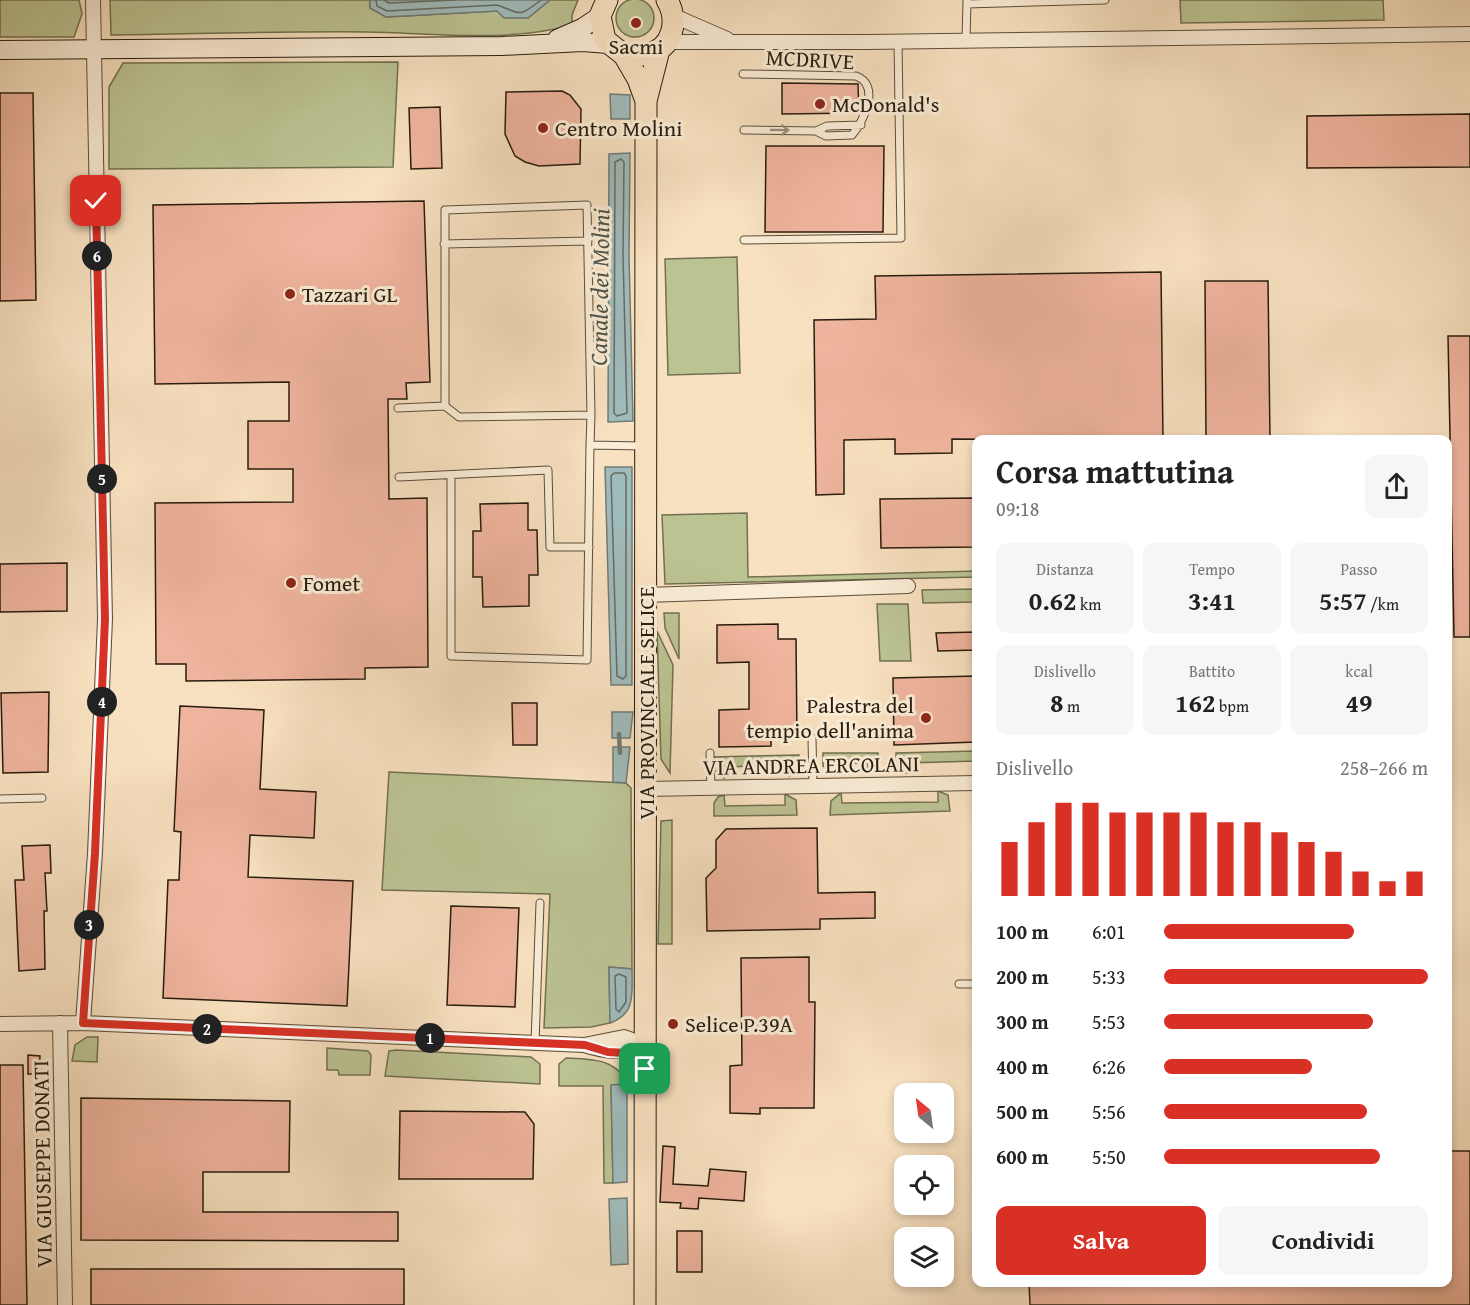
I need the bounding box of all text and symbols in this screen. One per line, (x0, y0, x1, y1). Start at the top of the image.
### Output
marker: Sacmi (629, 16, 643, 30)
place label: Sacmi (608, 30, 664, 62)
street label: MCDRIVE (765, 41, 855, 77)
place label: McDonald's (832, 88, 939, 120)
marker: McDonald's (813, 97, 827, 111)
place label: Centro Molini (555, 112, 682, 144)
marker: Centro Molini (536, 121, 550, 135)
one-way arrow (769, 125, 789, 136)
pin (70, 175, 121, 226)
icon: check (79, 184, 112, 217)
water label: Canale dei Molini (581, 208, 618, 366)
pin: 6 (82, 241, 112, 271)
text: 6 (93, 244, 101, 268)
place label: Tazzari GL (302, 278, 398, 310)
marker: Tazzari GL (283, 287, 297, 301)
text: Corsa mattutina (996, 447, 1234, 495)
button: share (1365, 455, 1428, 518)
pin: 5 (87, 464, 117, 494)
text: 5 (98, 467, 106, 491)
text: 09:18 (996, 494, 1039, 523)
text: Distanza (1036, 557, 1094, 581)
text: Tempo (1189, 557, 1235, 581)
text: Passo (1340, 557, 1378, 581)
place label: Fomet (303, 567, 360, 599)
marker: Fomet (284, 576, 298, 590)
text: 0.62 (1029, 581, 1077, 620)
text: 3:41 (1188, 581, 1236, 620)
text: 5:57 (1319, 581, 1367, 620)
street label: VIA PROVINCIALE SELICE (630, 586, 662, 820)
text: km (1077, 592, 1101, 616)
text: /km (1367, 592, 1399, 616)
text: Dislivello (1034, 659, 1096, 683)
text: Battito (1189, 659, 1235, 683)
text: kcal (1345, 659, 1373, 683)
text: 8 (1050, 683, 1063, 722)
text: 162 (1175, 683, 1215, 722)
text: 49 (1346, 683, 1372, 722)
pin: 4 (87, 687, 117, 717)
place label: Palestra del tempio dell'anima (746, 689, 915, 746)
text: 4 (98, 690, 106, 714)
text: m (1063, 694, 1080, 718)
text: bpm (1215, 694, 1249, 718)
marker: Palestra del tempio dell'anima (919, 711, 933, 725)
street label: VIA ANDREA ERCOLANI (702, 747, 920, 783)
text: Dislivello (996, 753, 1073, 782)
text: 258–266 m (1340, 753, 1428, 782)
pin: 3 (74, 910, 104, 940)
text: 3 (85, 913, 93, 937)
text: 100 m (996, 917, 1049, 946)
text: 6:01 (1092, 917, 1126, 946)
text: 200 m (996, 962, 1049, 991)
text: 5:33 (1092, 962, 1126, 991)
text: 300 m (996, 1007, 1049, 1036)
text: 5:53 (1092, 1007, 1126, 1036)
place label: Selice P.39A (685, 1008, 794, 1040)
pin: 2 (192, 1014, 222, 1044)
text: 2 (203, 1017, 211, 1041)
marker: Selice P.39A (666, 1017, 680, 1031)
pin: 1 (415, 1023, 445, 1053)
text: 1 (426, 1026, 434, 1050)
pin (619, 1043, 670, 1094)
icon: arrive (628, 1052, 661, 1085)
text: 400 m (996, 1052, 1049, 1081)
text: 6:26 (1092, 1052, 1126, 1081)
street label: VIA GIUSEPPE DONATI (24, 1060, 60, 1268)
north arrow (894, 1083, 954, 1143)
map controls (894, 1083, 954, 1287)
text: 500 m (996, 1097, 1049, 1126)
text: 5:56 (1092, 1097, 1126, 1126)
text: 600 m (996, 1142, 1049, 1171)
text: 5:50 (1092, 1142, 1126, 1171)
button: locate (894, 1155, 954, 1215)
button: Salva (996, 1206, 1206, 1275)
button: Condividi (1218, 1206, 1428, 1275)
button: layers (894, 1227, 954, 1287)

